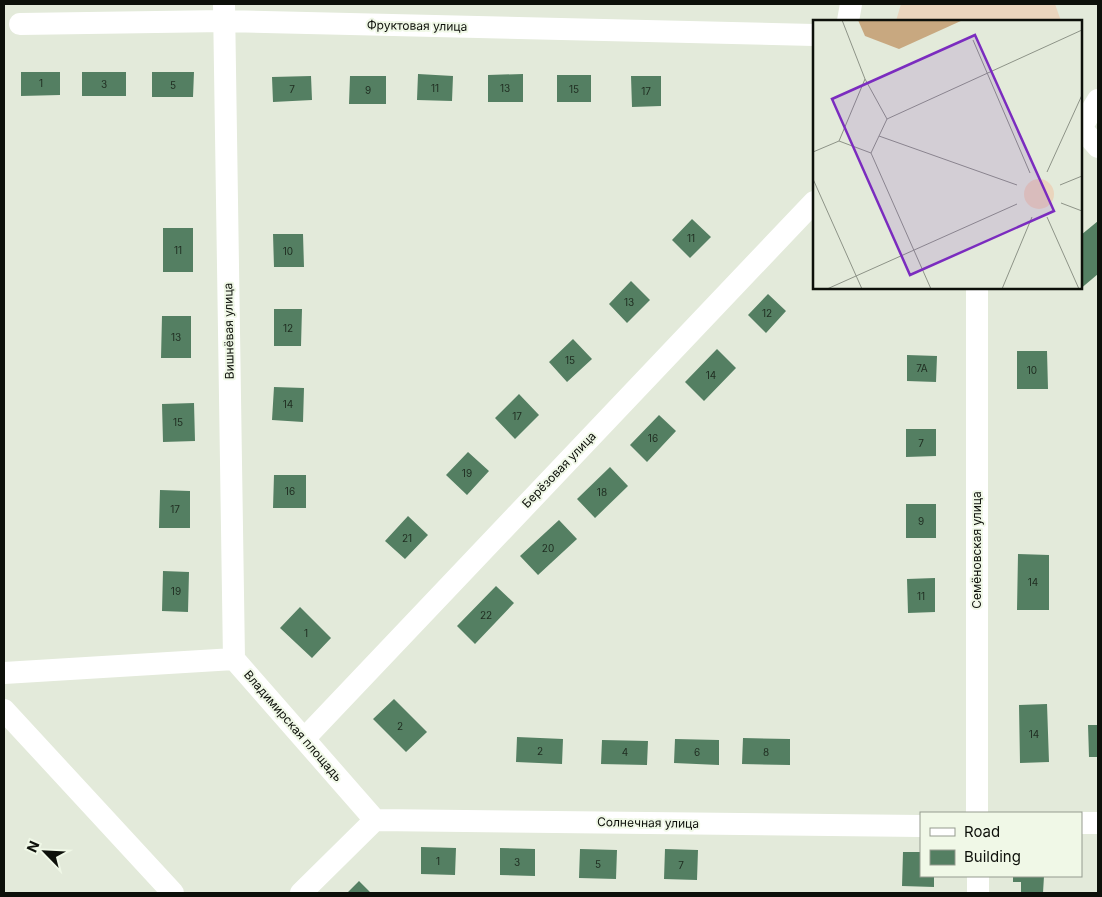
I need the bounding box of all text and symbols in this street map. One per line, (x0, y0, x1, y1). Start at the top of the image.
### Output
street label: Фруктовая улица (367, 17, 467, 34)
inset map (813, 20, 1082, 289)
house number: 1 (39, 77, 43, 89)
house number: 3 (101, 78, 107, 90)
house number: 5 (170, 79, 176, 91)
house number: 11 (431, 82, 439, 94)
house number: 13 (500, 82, 510, 94)
house number: 7 (289, 83, 295, 95)
house number: 15 (569, 83, 579, 95)
house number: 9 (365, 84, 371, 96)
house number: 17 (641, 85, 651, 97)
house number: 11 (687, 232, 695, 244)
house number: 11 (174, 244, 182, 256)
house number: 10 (283, 245, 293, 257)
street label: Вишнёвая улица (220, 283, 237, 379)
house number: 13 (624, 296, 634, 308)
house number: 12 (762, 307, 772, 319)
house number: 12 (283, 322, 293, 334)
house number: 13 (171, 331, 181, 343)
house number: 15 (565, 354, 575, 366)
house number: 7А (916, 362, 928, 374)
house number: 10 (1027, 364, 1037, 376)
house number: 14 (706, 369, 716, 381)
house number: 14 (283, 398, 293, 410)
house number: 17 (512, 410, 522, 422)
house number: 15 (173, 416, 183, 428)
street label: Берёзовая улица (519, 429, 599, 511)
house number: 16 (648, 432, 658, 444)
house number: 7 (918, 437, 924, 449)
house number: 19 (462, 467, 472, 479)
house number: 16 (285, 485, 295, 497)
house number: 18 (597, 486, 607, 498)
street label: Семёновская улица (969, 491, 984, 609)
house number: 17 (170, 503, 180, 515)
house number: 9 (918, 515, 924, 527)
house number: 21 (402, 532, 412, 544)
house number: 20 (542, 542, 554, 554)
house number: 14 (1028, 576, 1038, 588)
house number: 19 (171, 585, 181, 597)
house number: 11 (917, 590, 925, 602)
house number: 22 (480, 609, 492, 621)
house number: 1 (304, 627, 308, 639)
street label: Владимирская площадь (241, 667, 346, 784)
house number: 2 (397, 720, 403, 732)
house number: 14 (1029, 728, 1039, 740)
house number: 2 (537, 745, 543, 757)
house number: 4 (622, 746, 628, 758)
house number: 6 (694, 746, 700, 758)
house number: 8 (763, 746, 769, 758)
legend (920, 812, 1082, 877)
street label: Солнечная улица (597, 814, 699, 831)
text: Road (964, 822, 1000, 841)
north arrow (20, 827, 70, 877)
text: N (23, 838, 43, 855)
text: Building (964, 847, 1021, 866)
house number: 1 (436, 855, 440, 867)
house number: 3 (514, 856, 520, 868)
house number: 5 (595, 858, 601, 870)
house number: 7 (678, 859, 684, 871)

